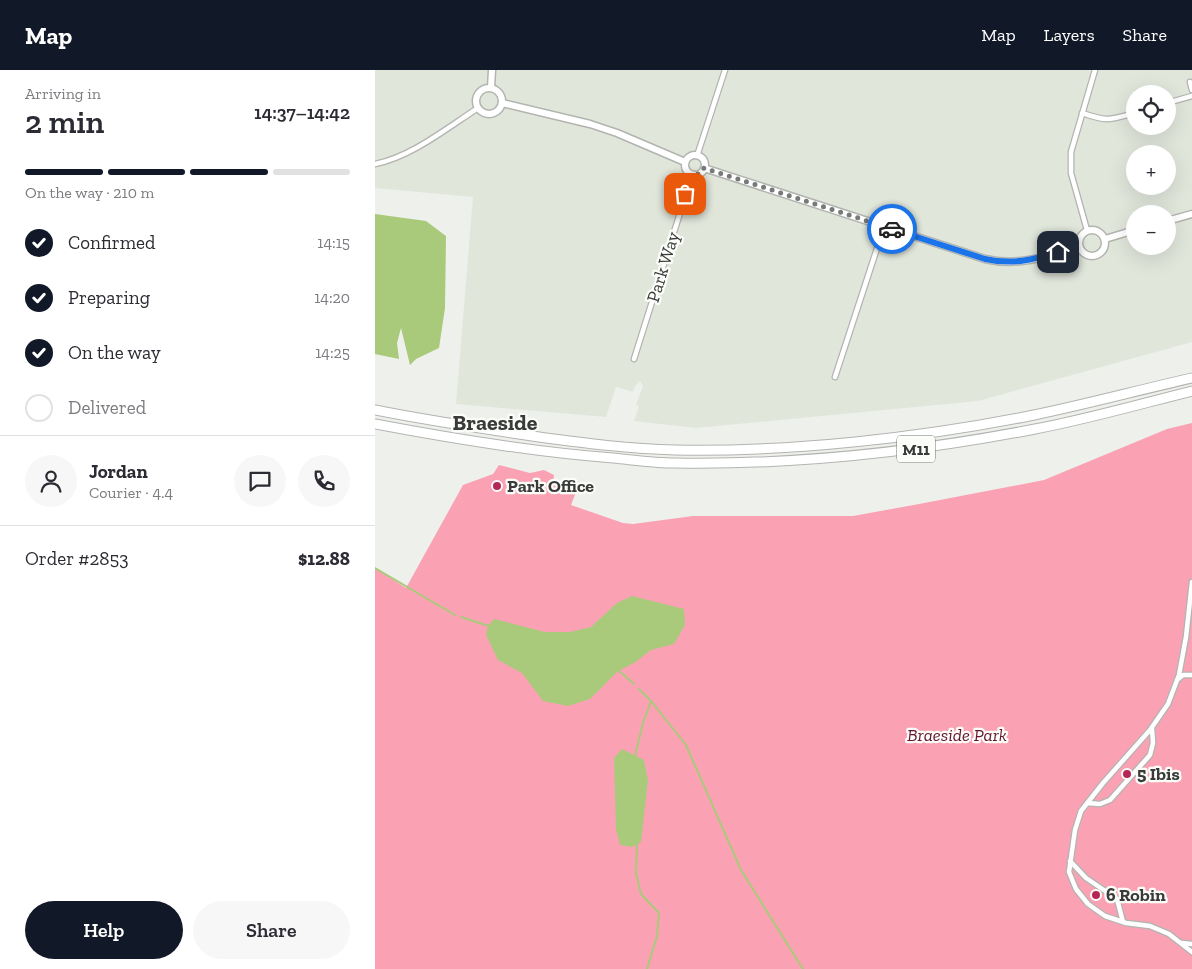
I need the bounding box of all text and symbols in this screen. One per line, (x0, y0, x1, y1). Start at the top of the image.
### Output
text: Map (25, 21, 72, 50)
text: Map (981, 24, 1016, 46)
text: Layers (1044, 24, 1095, 46)
text: Share (1123, 24, 1167, 46)
text: Arriving in (25, 84, 101, 103)
map controls (1126, 85, 1176, 255)
button: locate (1126, 85, 1176, 135)
text: 14:37–14:42 (254, 101, 350, 124)
text: 2 min (25, 103, 104, 141)
button: + (1126, 145, 1176, 195)
pin (664, 173, 706, 215)
icon: bag (671, 180, 699, 208)
text: On the way · 210 m (25, 183, 154, 202)
courier (867, 204, 917, 254)
button: − (1126, 205, 1176, 255)
icon: car (878, 215, 906, 243)
street label: Park Way (642, 228, 684, 305)
icon: check (25, 229, 53, 257)
text: Confirmed (68, 231, 155, 254)
pin (1037, 231, 1079, 273)
text: 14:15 (317, 233, 350, 252)
icon: home (1044, 238, 1072, 266)
icon: check (25, 284, 53, 312)
text: Preparing (68, 286, 150, 309)
text: 14:20 (314, 288, 350, 307)
icon: check (25, 339, 53, 367)
text: On the way (68, 341, 161, 364)
text: 14:25 (315, 343, 350, 362)
text: Delivered (68, 396, 146, 419)
district label: Braeside (453, 409, 538, 436)
road number: M11 (897, 436, 935, 462)
button: person (25, 455, 77, 507)
button: chat (234, 455, 286, 507)
button: phone (298, 455, 350, 507)
text: Jordan (89, 460, 148, 483)
place label: Park Office (507, 475, 594, 497)
marker: Park Office (491, 480, 503, 492)
text: Courier · 4.4 (89, 483, 173, 502)
text: Order #2853 (25, 547, 128, 570)
text: $12.88 (298, 547, 350, 570)
park label: Braeside Park (907, 724, 1007, 746)
place label: 5 Ibis (1137, 763, 1180, 785)
marker: 5 Ibis (1121, 768, 1133, 780)
place label: 6 Robin (1106, 884, 1166, 906)
marker: 6 Robin (1090, 889, 1102, 901)
button: Help (25, 901, 183, 959)
button: Share (193, 901, 350, 959)

